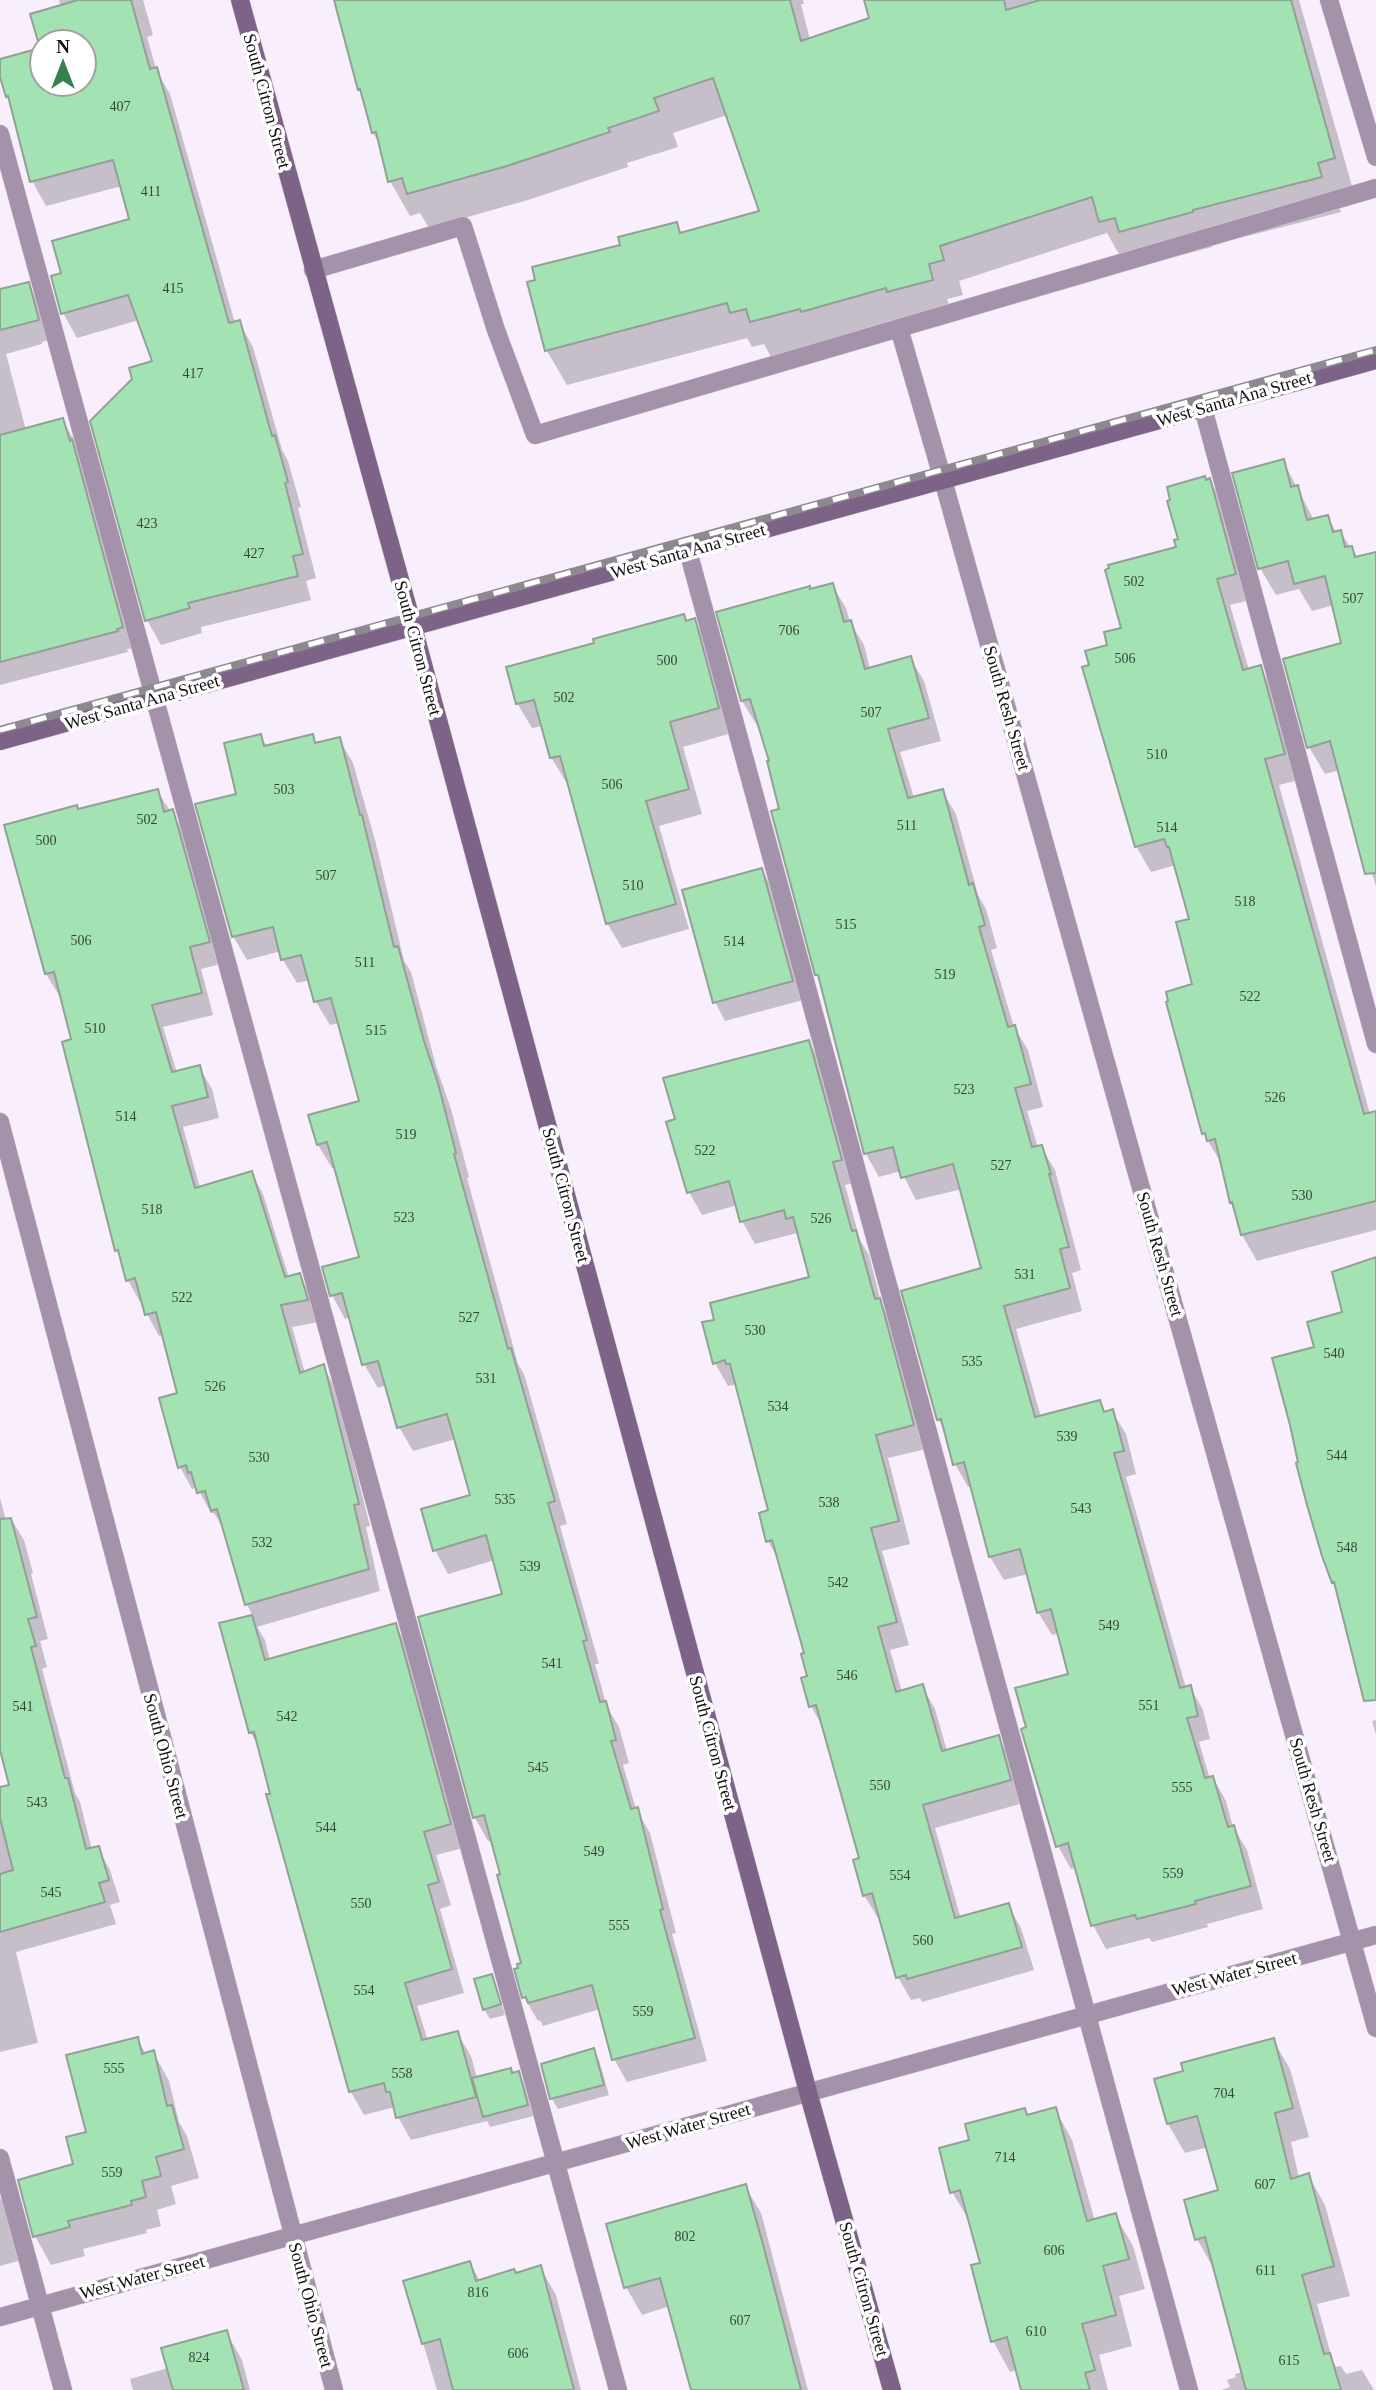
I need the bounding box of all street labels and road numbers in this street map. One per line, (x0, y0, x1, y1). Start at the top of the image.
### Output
street label: South Citron Street (239, 31, 295, 171)
street label: West Santa Ana Street (1154, 367, 1314, 431)
street label: West Santa Ana Street (608, 519, 768, 583)
street label: South Citron Street (390, 578, 446, 718)
street label: South Resh Street (980, 643, 1034, 773)
street label: West Santa Ana Street (62, 670, 222, 734)
street label: South Citron Street (538, 1125, 594, 1265)
street label: South Resh Street (1133, 1189, 1187, 1319)
street label: South Citron Street (685, 1673, 741, 1813)
street label: South Ohio Street (140, 1691, 192, 1821)
street label: South Resh Street (1286, 1735, 1340, 1865)
street label: West Water Street (1169, 1948, 1299, 2000)
street label: West Water Street (623, 2099, 753, 2153)
street label: South Citron Street (835, 2219, 893, 2359)
street label: South Ohio Street (285, 2240, 337, 2370)
street label: West Water Street (77, 2251, 207, 2303)

